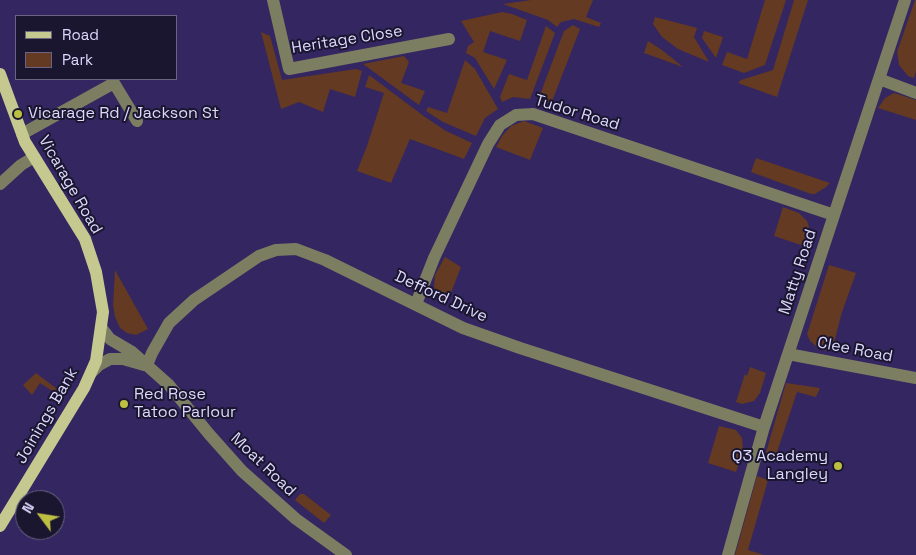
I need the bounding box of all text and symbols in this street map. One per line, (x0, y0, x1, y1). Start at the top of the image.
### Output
legend (15, 15, 178, 80)
street label: Heritage Close (290, 22, 404, 58)
text: Road (62, 25, 99, 44)
text: Park (62, 50, 93, 69)
street label: Tudor Road (532, 91, 622, 135)
place label: Vicarage Rd / Jackson St (28, 104, 219, 124)
marker: Vicarage Rd / Jackson St (12, 108, 24, 120)
street label: Vicarage Road (34, 132, 106, 238)
street label: Matty Road (775, 227, 821, 317)
street label: Defford Drive (392, 267, 490, 327)
street label: Clee Road (816, 333, 894, 367)
street label: Joinings Bank (12, 365, 82, 467)
place label: Red Rose Tatoo Parlour (134, 385, 236, 423)
marker: Red Rose Tatoo Parlour (118, 398, 130, 410)
street label: Moat Road (226, 429, 300, 501)
place label: Q3 Academy Langley (732, 447, 828, 485)
marker: Q3 Academy Langley (832, 460, 844, 472)
north arrow (15, 490, 65, 540)
text: N (18, 499, 38, 516)

